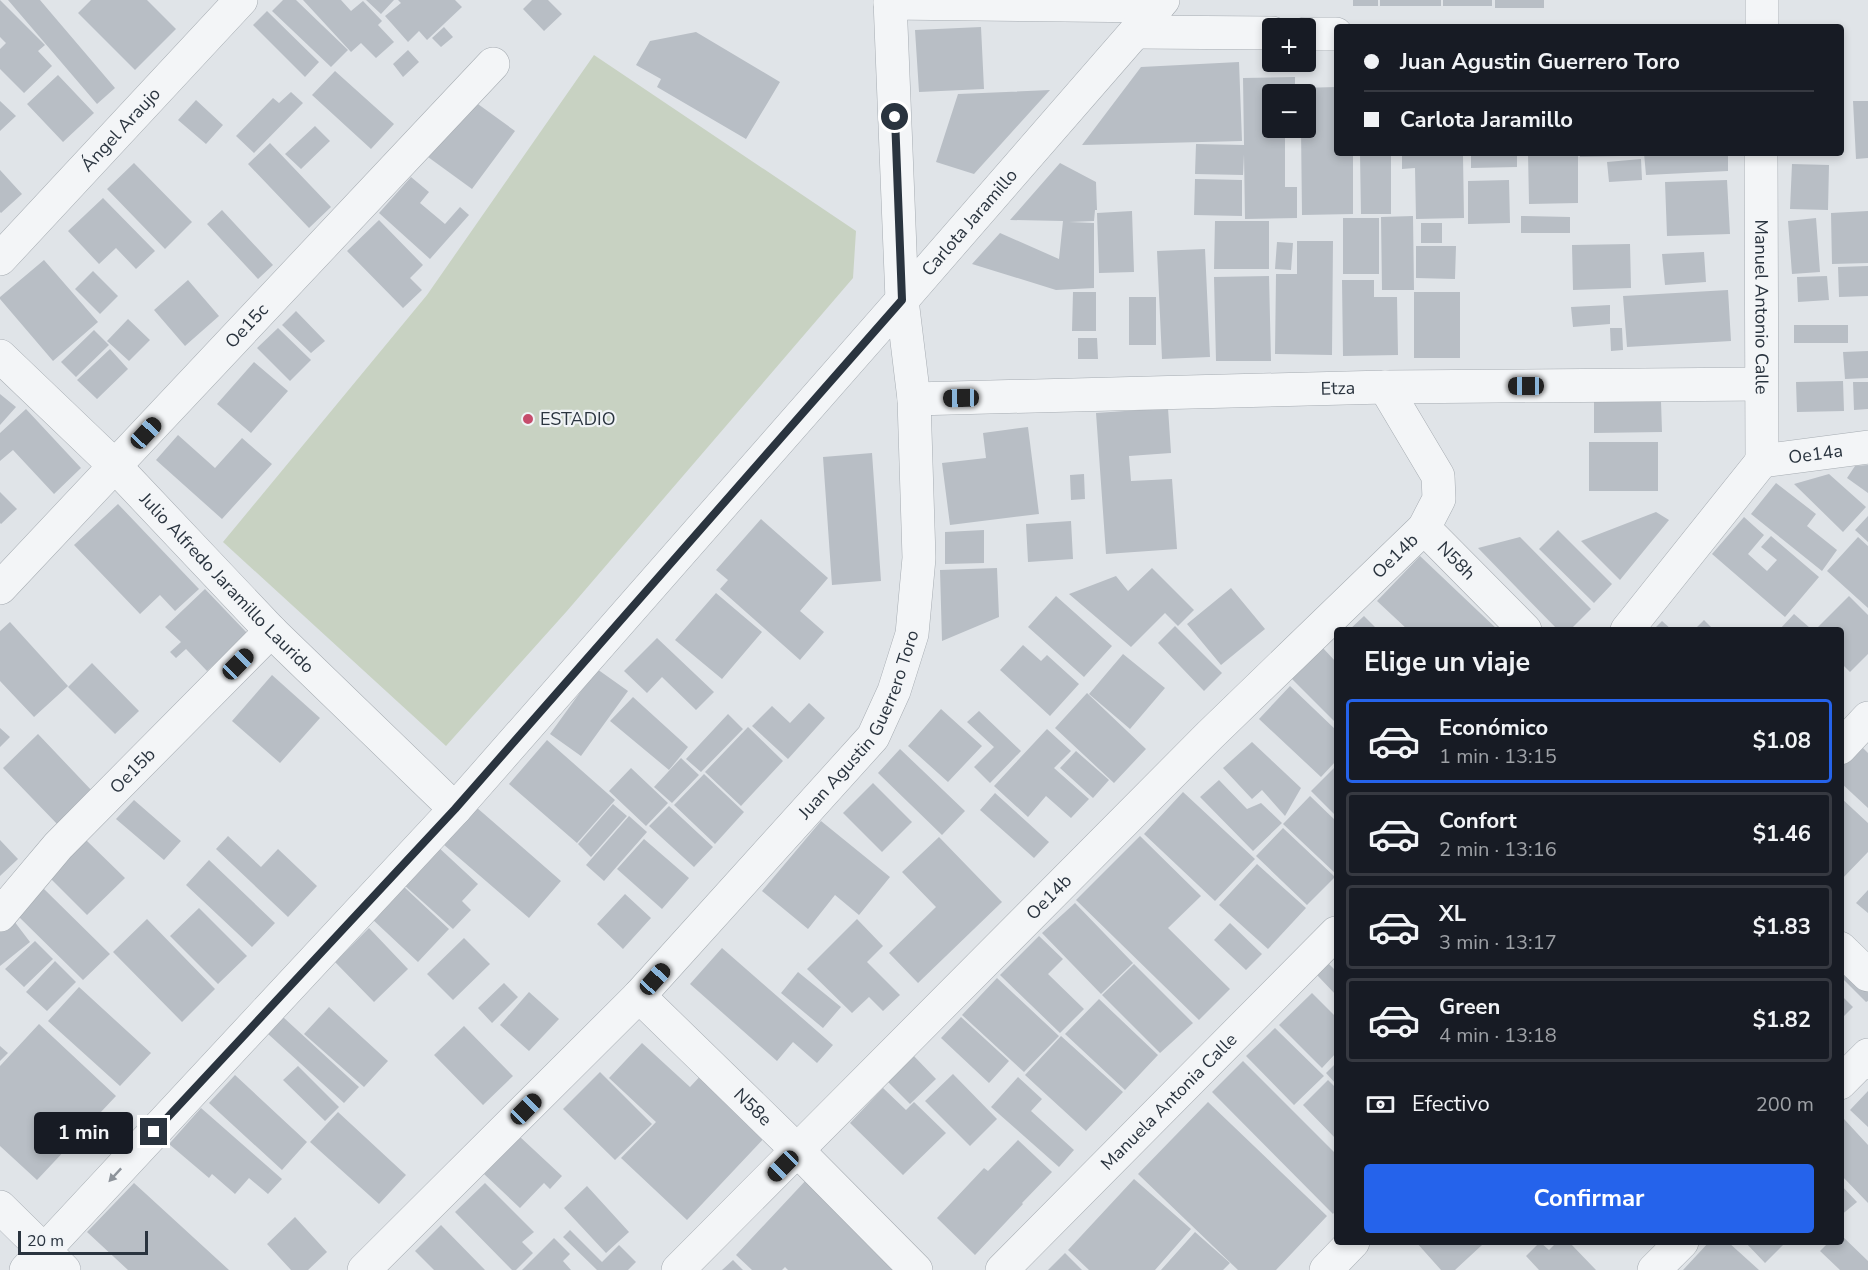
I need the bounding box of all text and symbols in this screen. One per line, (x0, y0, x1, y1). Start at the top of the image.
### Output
map controls (1262, 18, 1316, 138)
button: + (1262, 18, 1316, 72)
text: Juan Agustin Guerrero Toro (1400, 47, 1680, 77)
street label: Ángel Araujo (75, 82, 166, 177)
button: − (1262, 84, 1316, 138)
route start (881, 103, 908, 130)
text: Carlota Jaramillo (1400, 105, 1573, 135)
street label: Carlota Jaramillo (916, 164, 1023, 281)
street label: Manuel Antonio Calle (1749, 219, 1774, 395)
street label: Oe15c (220, 298, 274, 353)
street label: Etza (1320, 376, 1355, 401)
car (1508, 377, 1544, 395)
car (943, 389, 979, 407)
place label: ESTADIO (540, 407, 615, 431)
marker: ESTADIO (521, 412, 535, 426)
car (127, 414, 165, 452)
street label: Oe14a (1787, 438, 1844, 469)
street label: Julio Alfredo Jaramillo Laurido (134, 487, 320, 679)
street label: Oe14b (1367, 528, 1423, 584)
street label: N58h (1432, 536, 1481, 585)
street label: Juan Agustin Guerrero Toro (792, 627, 924, 825)
text: Elige un viaje (1364, 644, 1530, 681)
car (219, 645, 257, 683)
text: Económico (1439, 713, 1548, 743)
icon: car (1367, 714, 1421, 768)
text: $1.08 (1753, 726, 1811, 756)
street label: Oe15b (104, 743, 161, 799)
text: 1 min · 13:15 (1439, 743, 1557, 770)
text: Confort (1439, 806, 1517, 836)
icon: car (1367, 807, 1421, 861)
text: $1.46 (1753, 819, 1811, 849)
text: 2 min · 13:16 (1439, 836, 1557, 863)
street label: Oe14b (1021, 869, 1077, 925)
text: XL (1439, 899, 1466, 929)
icon: car (1367, 900, 1421, 954)
text: $1.83 (1753, 912, 1811, 942)
text: 3 min · 13:17 (1439, 929, 1557, 956)
car (636, 960, 674, 998)
text: Green (1439, 992, 1500, 1022)
icon: car (1367, 993, 1421, 1047)
text: $1.82 (1753, 1005, 1811, 1035)
text: 4 min · 13:18 (1439, 1022, 1557, 1049)
street label: Manuela Antonia Calle (1096, 1028, 1242, 1175)
street label: N58e (729, 1083, 777, 1131)
icon: cash (1364, 1088, 1397, 1121)
text: Efectivo (1412, 1089, 1490, 1119)
car (507, 1090, 545, 1128)
text: 200 m (1756, 1091, 1814, 1118)
callout: 1 min (34, 1111, 133, 1153)
route end (140, 1118, 167, 1145)
text: 1 min (58, 1119, 109, 1146)
car (764, 1147, 802, 1185)
button: Confirmar (1364, 1164, 1814, 1233)
one-way arrow (108, 1168, 122, 1182)
scale bar (18, 1228, 148, 1256)
text: 20 m (27, 1230, 64, 1252)

